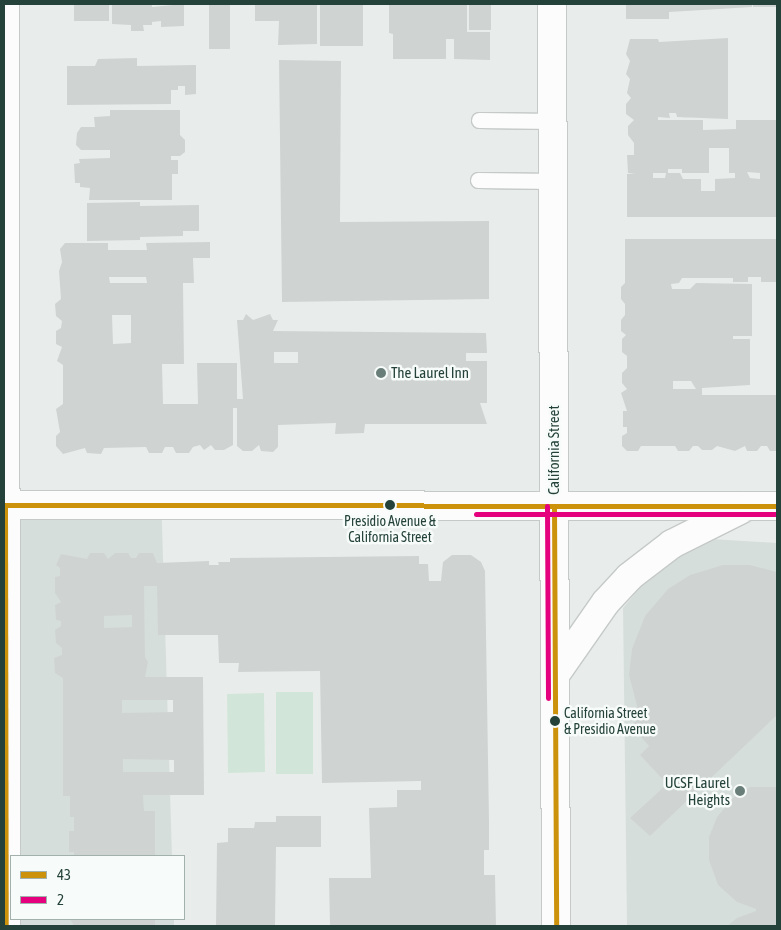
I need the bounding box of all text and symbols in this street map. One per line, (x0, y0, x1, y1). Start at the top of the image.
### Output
place label: The Laurel Inn (391, 364, 469, 382)
marker: The Laurel Inn (375, 367, 387, 379)
street label: California Street (545, 405, 563, 495)
marker: Presidio Avenue & California Street (385, 500, 395, 510)
place label: Presidio Avenue & California Street (344, 513, 436, 546)
place label: California Street & Presidio Avenue (564, 705, 656, 738)
marker: California Street & Presidio Avenue (550, 716, 560, 726)
place label: UCSF Laurel Heights (665, 773, 730, 808)
marker: UCSF Laurel Heights (734, 785, 746, 797)
legend (10, 855, 185, 920)
text: 43 (57, 866, 71, 883)
text: 2 (57, 891, 64, 908)

